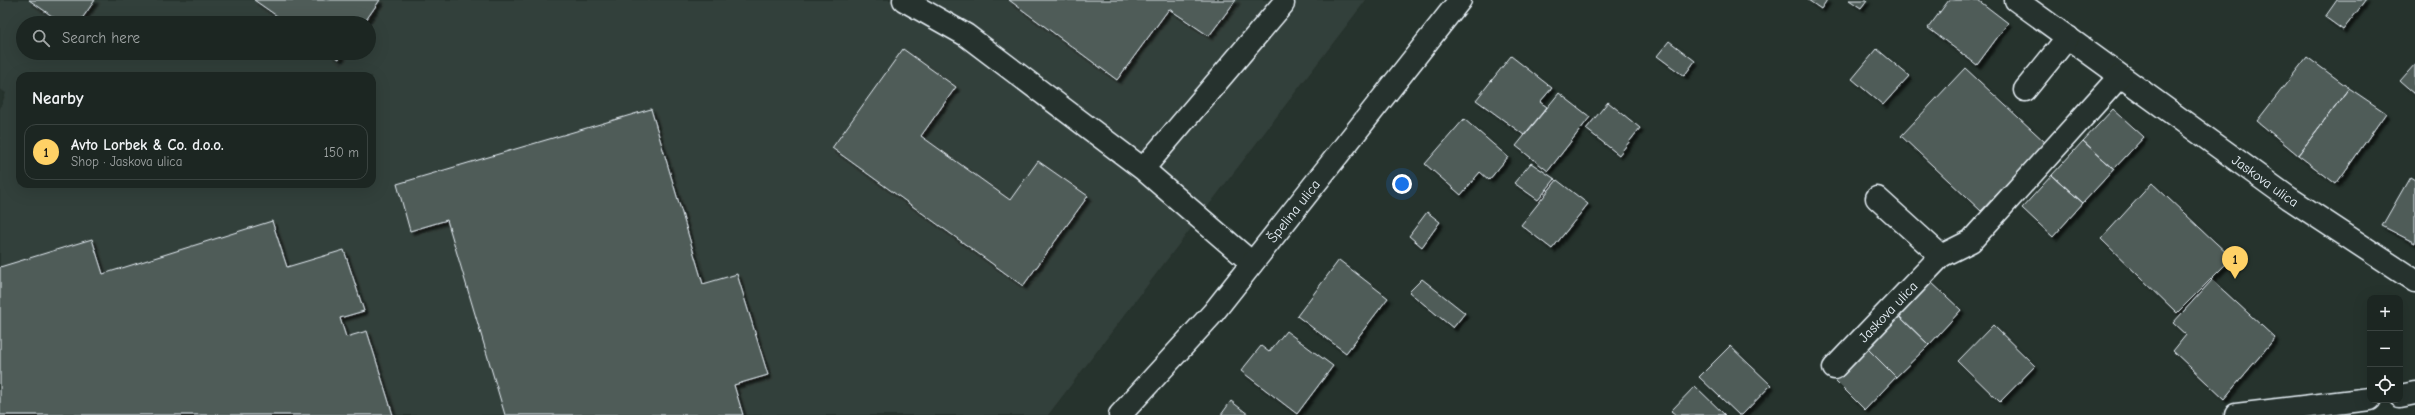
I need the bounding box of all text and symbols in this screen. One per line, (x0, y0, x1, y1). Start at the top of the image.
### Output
search box (16, 16, 376, 60)
icon: search (30, 27, 52, 49)
text: Search here (62, 29, 140, 47)
text: Nearby (32, 89, 83, 108)
text: Avto Lorbek & Co. d.o.o. (71, 136, 224, 154)
text: 1 (43, 145, 49, 160)
text: 150 m (324, 145, 359, 160)
street label: Jaskova ulica (2229, 151, 2302, 210)
text: Shop · Jaskova ulica (71, 154, 182, 169)
your location (1392, 174, 1412, 194)
street label: Špelina ulica (1263, 176, 1324, 246)
pin: 1 (2222, 246, 2248, 279)
street label: Jaskova ulica (1855, 277, 1921, 346)
map controls (2367, 295, 2403, 403)
button: + (2367, 295, 2403, 331)
button: − (2367, 331, 2403, 367)
button: locate (2367, 367, 2403, 403)

